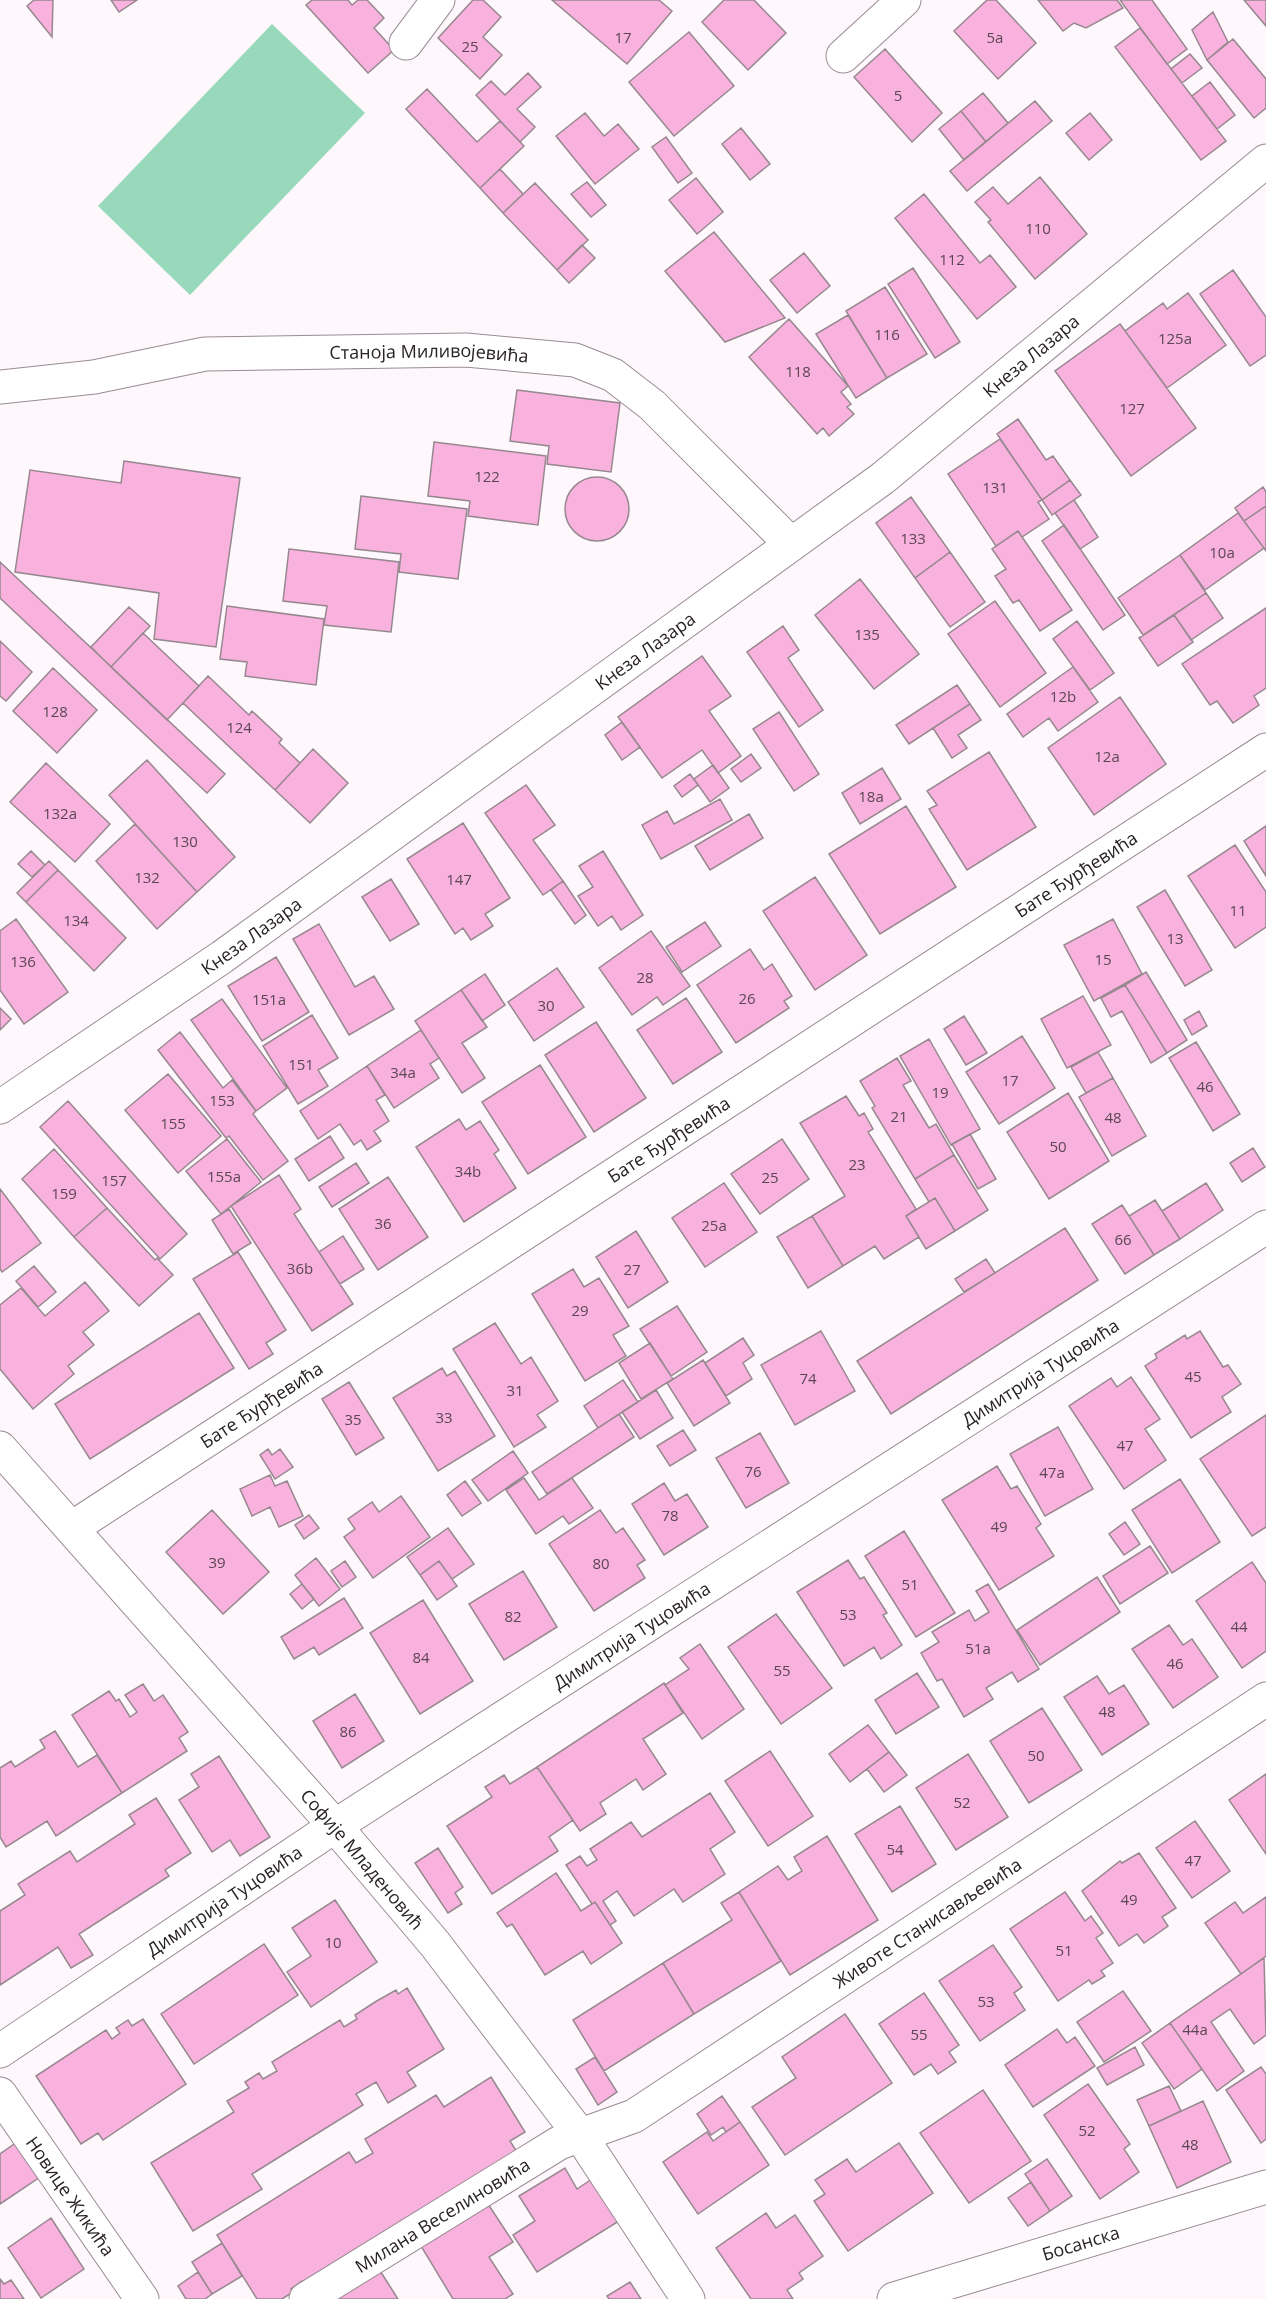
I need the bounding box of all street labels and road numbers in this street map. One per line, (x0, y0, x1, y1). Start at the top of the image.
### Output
street label: Кнеза Лазара (978, 309, 1084, 403)
street label: Станоја Миливојевића (329, 338, 530, 368)
street label: Кнеза Лазара (590, 606, 700, 695)
street label: Бате Ђурђевића (1010, 825, 1142, 923)
street label: Кнеза Лазара (196, 891, 306, 980)
street label: Бате Ђурђевића (603, 1091, 734, 1188)
street label: Димитрија Туцовића (957, 1313, 1123, 1432)
street label: Бате Ђурђевића (195, 1356, 327, 1453)
street label: Димитрија Туцовића (548, 1576, 715, 1695)
street label: Софије Младеновић (295, 1784, 429, 1934)
street label: Димитрија Туцовића (142, 1840, 307, 1961)
street label: Животе Станисављевића (828, 1852, 1026, 1993)
street label: Новице Жикића (21, 2131, 120, 2260)
street label: Милана Веселиновића (350, 2152, 534, 2278)
street label: Босанска (1039, 2220, 1122, 2266)

